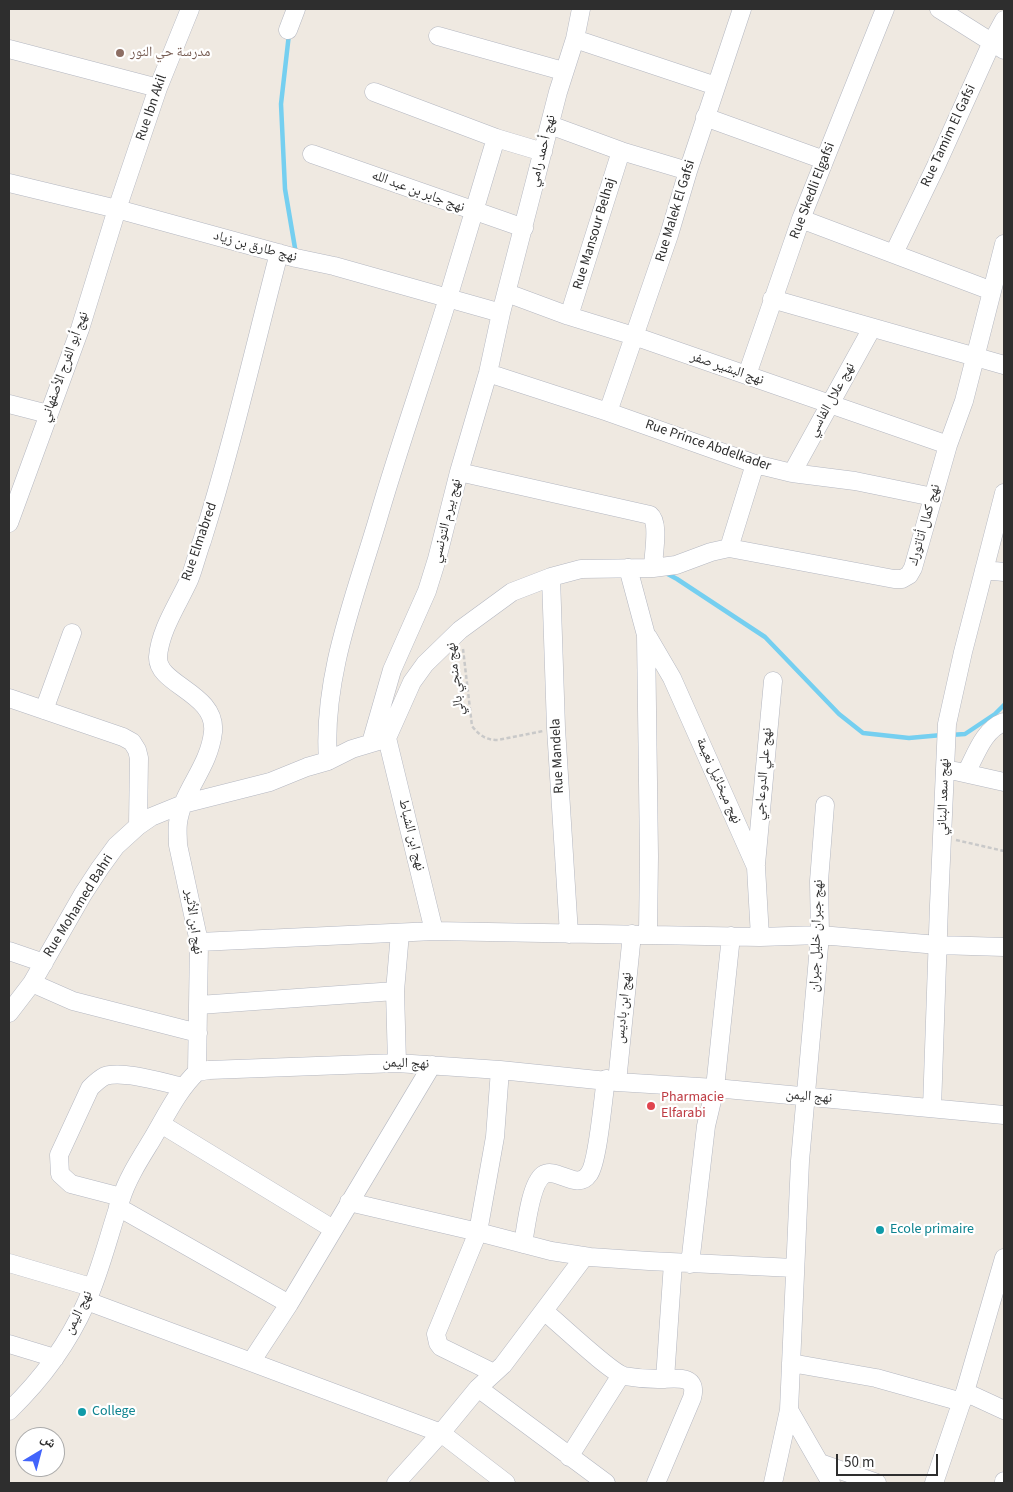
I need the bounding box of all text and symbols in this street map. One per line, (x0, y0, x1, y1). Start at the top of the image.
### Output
place label: مدرسة حي النور (130, 45, 210, 61)
marker: مدرسة حي النور (114, 47, 126, 59)
street label: Rue Ibn Akil (133, 73, 171, 143)
street label: Rue Tamim El Gafsi (918, 82, 980, 190)
street label: نهج أحمد رامي (526, 113, 560, 189)
street label: Rue Skedli Elgafsi (787, 140, 839, 242)
street label: Rue Malek El Gafsi (653, 158, 699, 264)
street label: نهج جابر بن عبد الله (369, 167, 467, 217)
street label: Rue Mansour Belhaj (570, 176, 620, 292)
street label: نهج طارق بن زياد (211, 228, 299, 266)
street label: نهج أبو الفرج الأصفهاني (37, 309, 93, 425)
street label: نهج البشير صفر (688, 349, 766, 389)
street label: نهج علال الفاسي (805, 360, 859, 440)
street label: Rue Prince Abdelkader (643, 417, 773, 475)
street label: نهج بيرم التونسي (428, 477, 466, 565)
street label: نهج كمال أتاتورك (905, 482, 945, 568)
street label: Rue Elmabred (179, 500, 221, 584)
street label: نهج منجي بالي (443, 642, 469, 716)
street label: Rue Mandela (548, 718, 568, 794)
street label: نهج علي الدوعاجي (752, 727, 776, 821)
street label: نهج ميخائيل نعيمة (692, 735, 744, 827)
street label: نهج سعد البناني (934, 758, 954, 836)
street label: نهج ابن الشباط (394, 797, 428, 873)
street label: Rue Mohamed Bahri (41, 851, 117, 961)
street label: نهج جبران خليل جبران (807, 879, 827, 993)
street label: نهج ابن الأثير (180, 888, 206, 956)
street label: نهج ابن باديس (612, 971, 636, 1045)
street label: نهج اليمن (382, 1055, 430, 1073)
street label: نهج اليمن (785, 1087, 833, 1107)
place label: Pharmacie Elfarabi (661, 1090, 724, 1122)
marker: Pharmacie Elfarabi (645, 1100, 657, 1112)
place label: Ecole primaire (890, 1222, 974, 1238)
marker: Ecole primaire (874, 1224, 886, 1236)
street label: نهج اليمن (61, 1288, 97, 1338)
place label: College (92, 1404, 135, 1420)
marker: College (76, 1406, 88, 1418)
north arrow (15, 1427, 65, 1477)
text: ش (36, 1428, 60, 1453)
scale bar (838, 1444, 940, 1476)
text: 50 m (844, 1452, 874, 1473)

